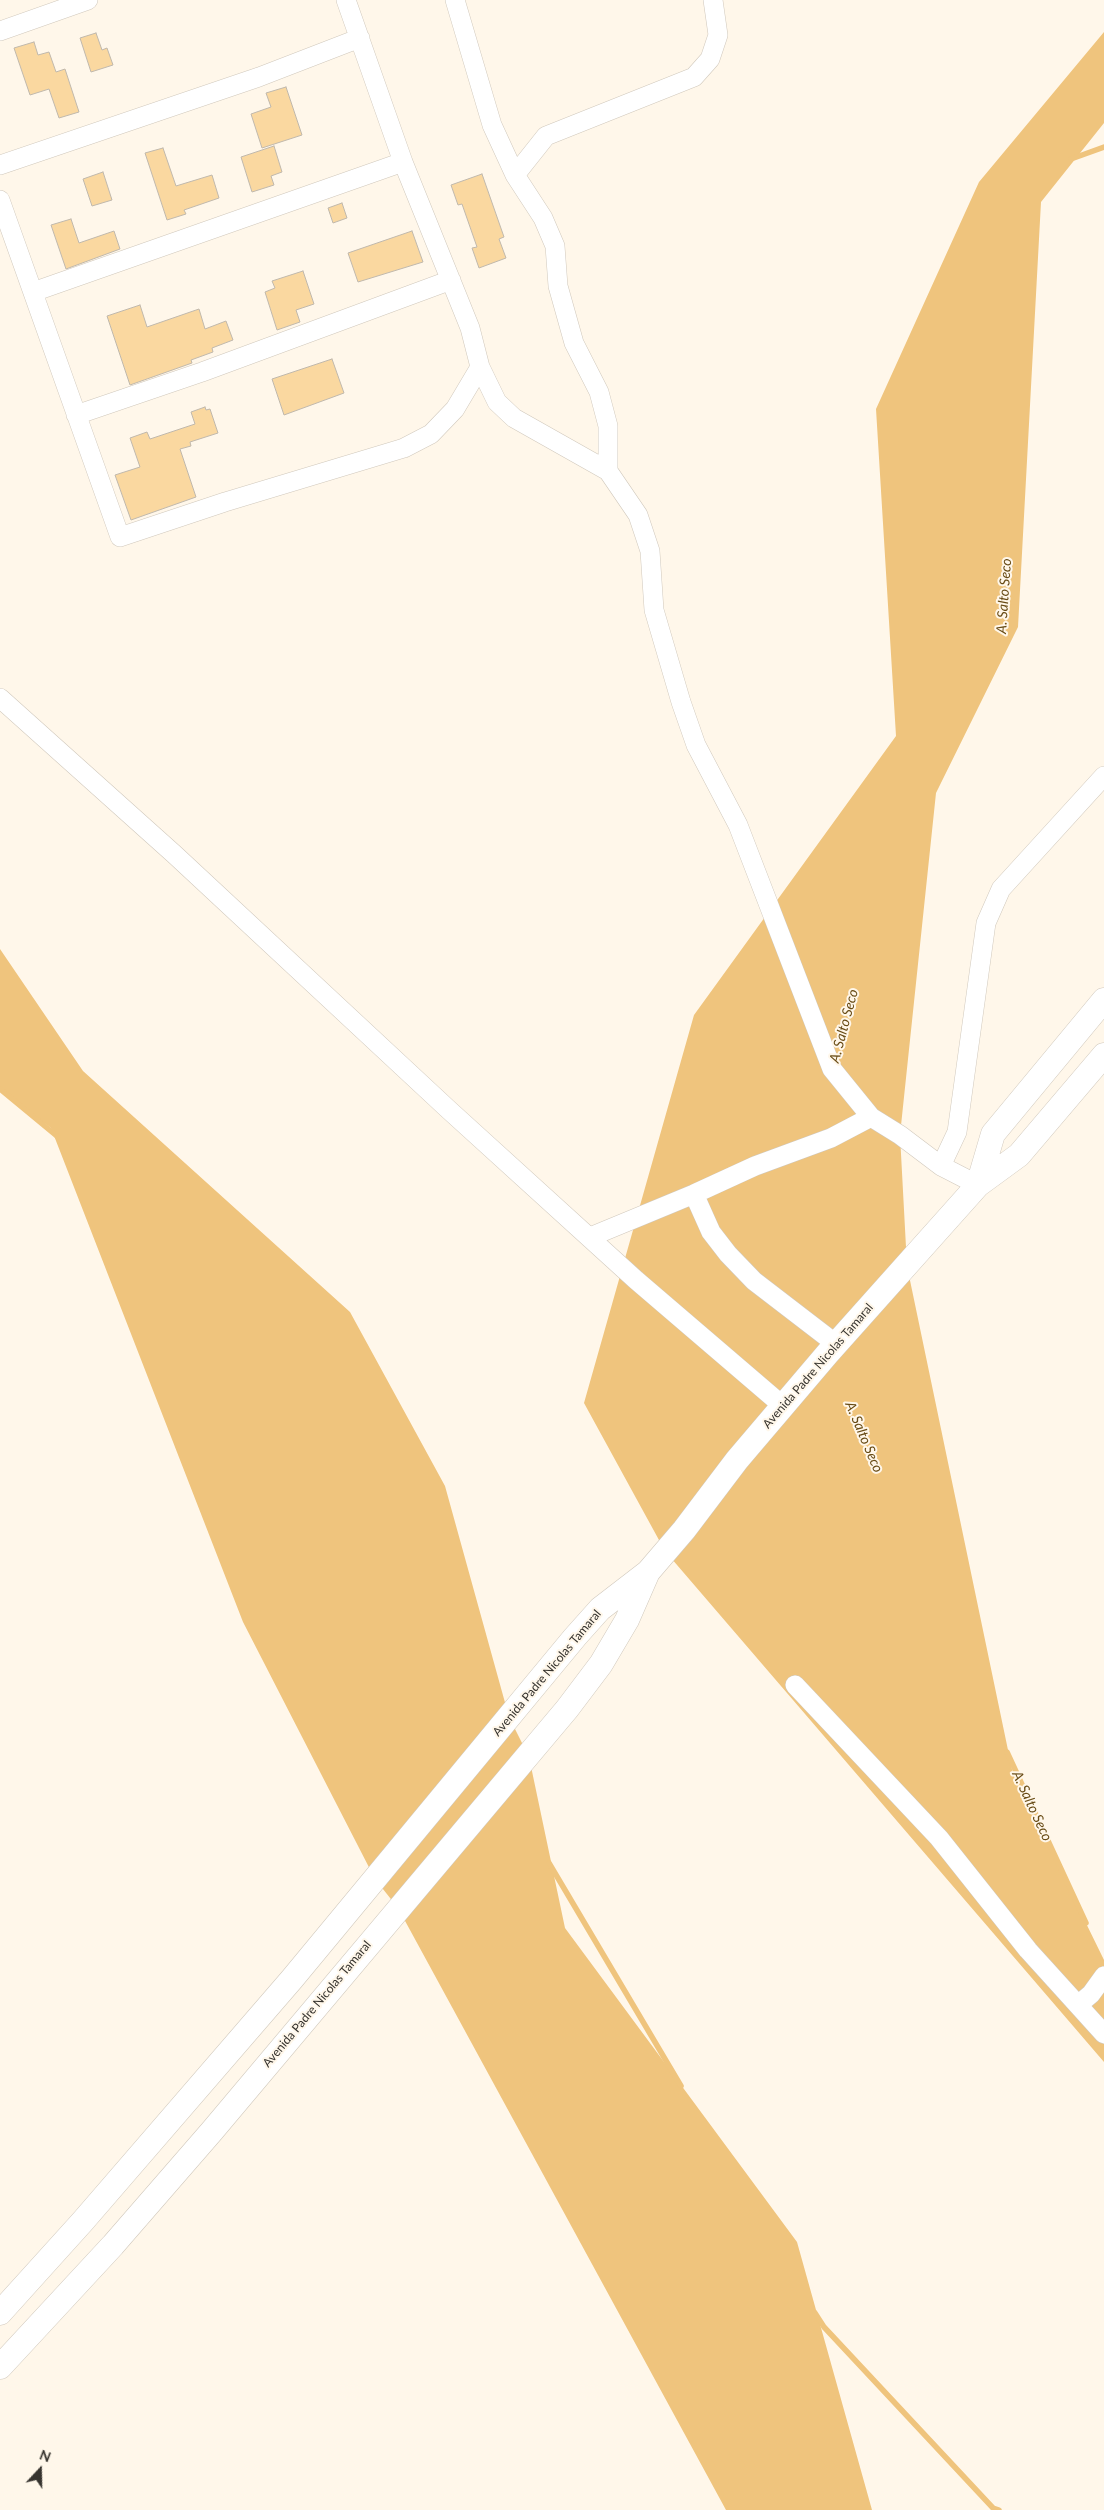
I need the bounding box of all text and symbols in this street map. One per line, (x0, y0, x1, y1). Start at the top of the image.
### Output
water label: A. Salto Seco (993, 558, 1015, 634)
water label: A. Salto Seco (826, 987, 862, 1065)
street label: Avenida Padre Nicolas Tamaral (760, 1301, 876, 1431)
water label: A. Salto Seco (842, 1399, 886, 1475)
street label: Avenida Padre Nicolas Tamaral (490, 1607, 604, 1739)
water label: A. Salto Seco (1008, 1768, 1056, 1844)
street label: Avenida Padre Nicolas Tamaral (260, 1938, 374, 2070)
north arrow (15, 2445, 65, 2495)
text: N (37, 2446, 54, 2465)

